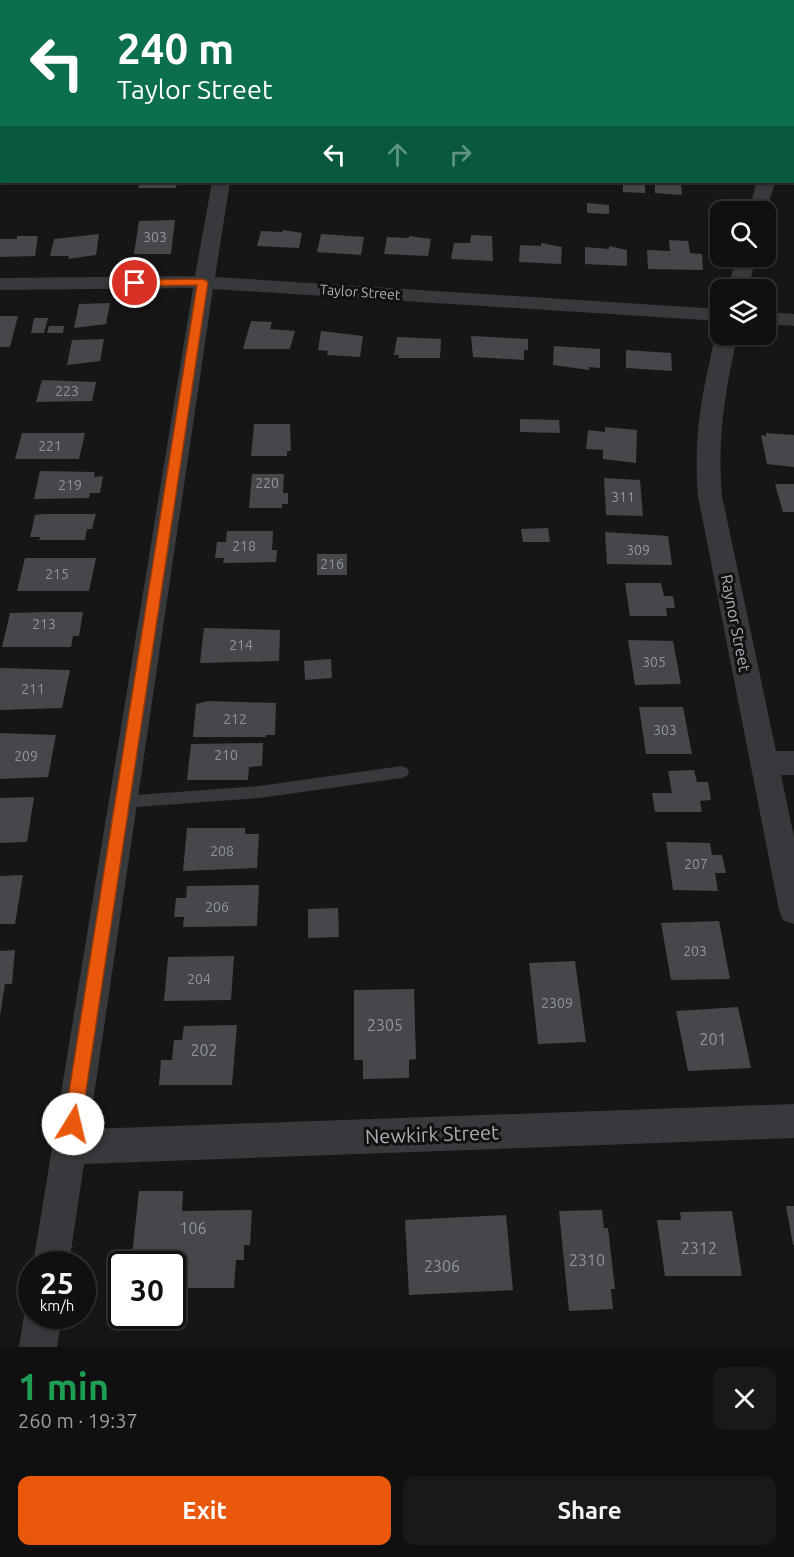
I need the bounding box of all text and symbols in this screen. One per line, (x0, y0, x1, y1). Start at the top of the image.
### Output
icon: left (18, 24, 96, 102)
text: 240 m (117, 25, 234, 72)
text: Taylor Street (117, 74, 273, 104)
icon: left (318, 138, 351, 171)
icon: ahead (381, 138, 414, 171)
icon: right (444, 138, 477, 171)
map controls (710, 201, 776, 345)
button: search (710, 201, 776, 267)
house number: 303 (143, 229, 167, 245)
pin (109, 257, 160, 308)
icon: arrive (118, 266, 151, 299)
button: layers (710, 279, 776, 345)
street label: Taylor Street (319, 281, 401, 303)
house number: 223 (55, 383, 79, 399)
house number: 221 (38, 438, 62, 454)
house number: 220 (255, 475, 279, 491)
house number: 219 (58, 477, 82, 493)
house number: 311 (611, 489, 635, 505)
house number: 218 (232, 538, 256, 554)
house number: 309 (626, 542, 650, 558)
house number: 216 (320, 556, 344, 572)
house number: 215 (45, 566, 69, 582)
street label: Raynor Street (718, 573, 754, 674)
house number: 213 (32, 616, 56, 632)
house number: 214 (229, 637, 253, 653)
house number: 305 (642, 654, 666, 670)
house number: 211 (21, 681, 45, 697)
house number: 212 (223, 711, 247, 727)
house number: 303 (653, 722, 677, 738)
house number: 210 (214, 747, 238, 763)
house number: 209 (14, 748, 38, 764)
house number: 208 (210, 843, 234, 859)
house number: 207 (684, 856, 708, 872)
house number: 206 (205, 899, 229, 915)
house number: 203 (683, 943, 707, 959)
house number: 204 (187, 971, 211, 987)
house number: 2309 (541, 995, 573, 1011)
house number: 2305 (367, 1016, 403, 1034)
house number: 201 (699, 1030, 727, 1048)
house number: 202 (190, 1041, 218, 1059)
position arrow (41, 1092, 105, 1156)
street label: Newkirk Street (365, 1120, 499, 1148)
house number: 106 (179, 1219, 207, 1237)
house number: 2312 (681, 1239, 717, 1257)
speed limit sign: 30 (108, 1251, 186, 1329)
house number: 2310 (569, 1251, 605, 1269)
house number: 2306 (424, 1257, 460, 1275)
text: 25 (40, 1266, 74, 1300)
text: km/h (40, 1297, 74, 1314)
text: 1 min (18, 1366, 109, 1407)
button: close (713, 1367, 776, 1430)
text: 260 m · 19:37 (18, 1409, 138, 1432)
button: Exit (18, 1476, 391, 1545)
button: Share (403, 1476, 776, 1545)

